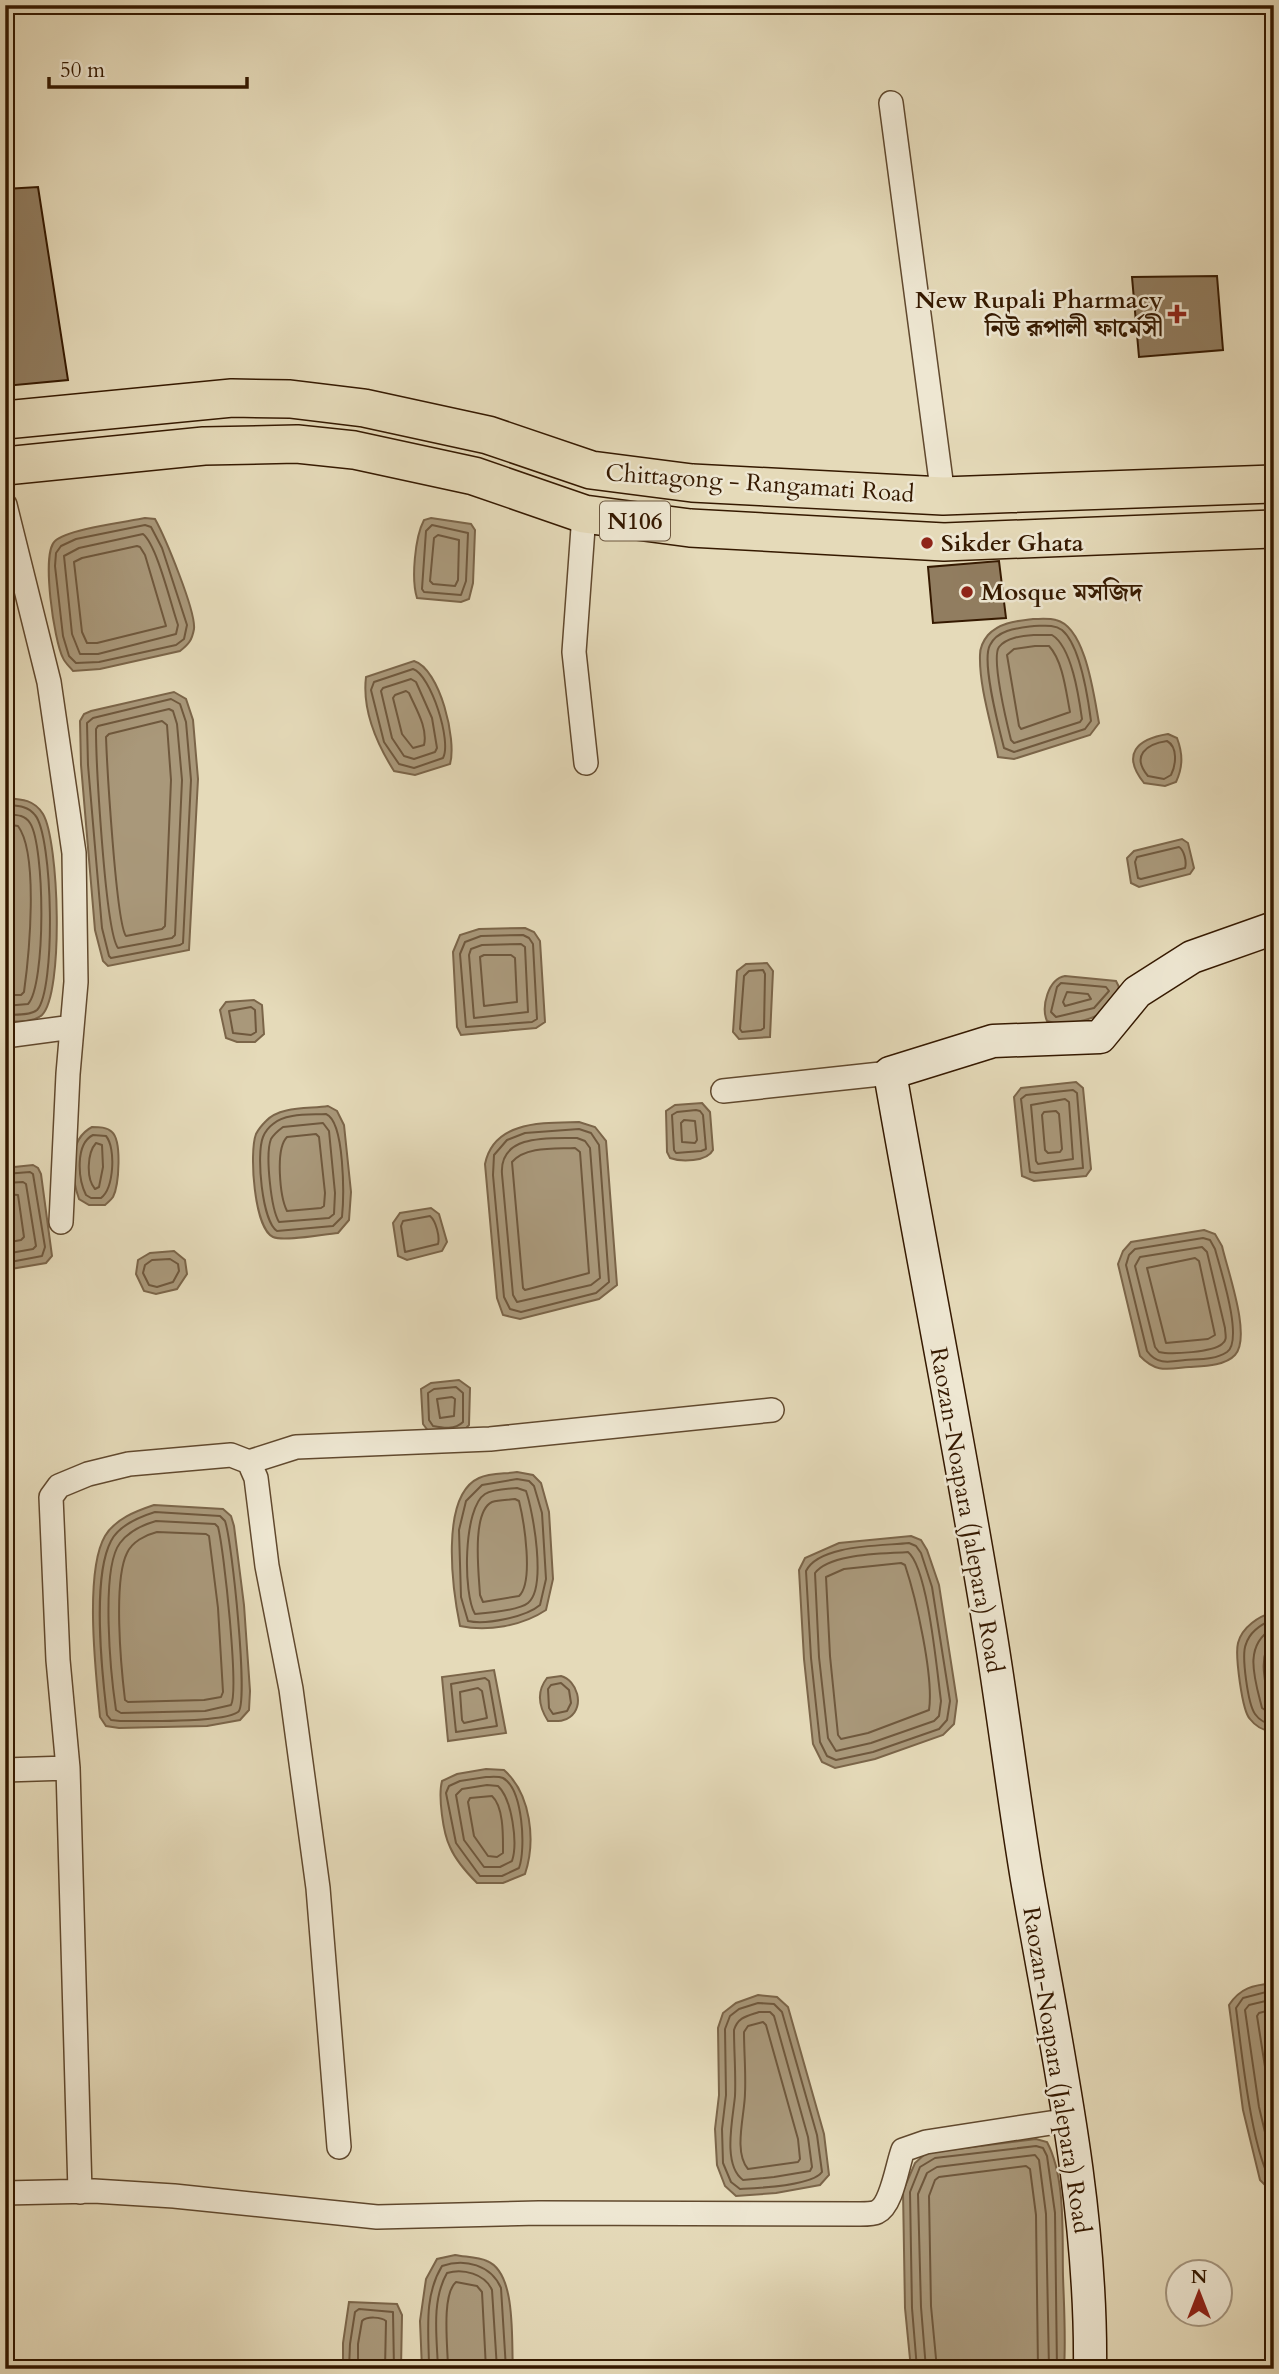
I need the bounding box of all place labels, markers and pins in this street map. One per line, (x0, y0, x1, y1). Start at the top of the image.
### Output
place label: New Rupali Pharmacy নিউ রূপালী ফার্মেসী (915, 284, 1163, 345)
marker: New Rupali Pharmacy নিউ রূপালী ফার্মেসী (1169, 306, 1185, 322)
place label: Sikder Ghata (941, 527, 1084, 560)
marker: Sikder Ghata (919, 535, 935, 551)
place label: Mosque মসজিদ (981, 576, 1144, 609)
marker: Mosque মসজিদ (959, 584, 975, 600)

